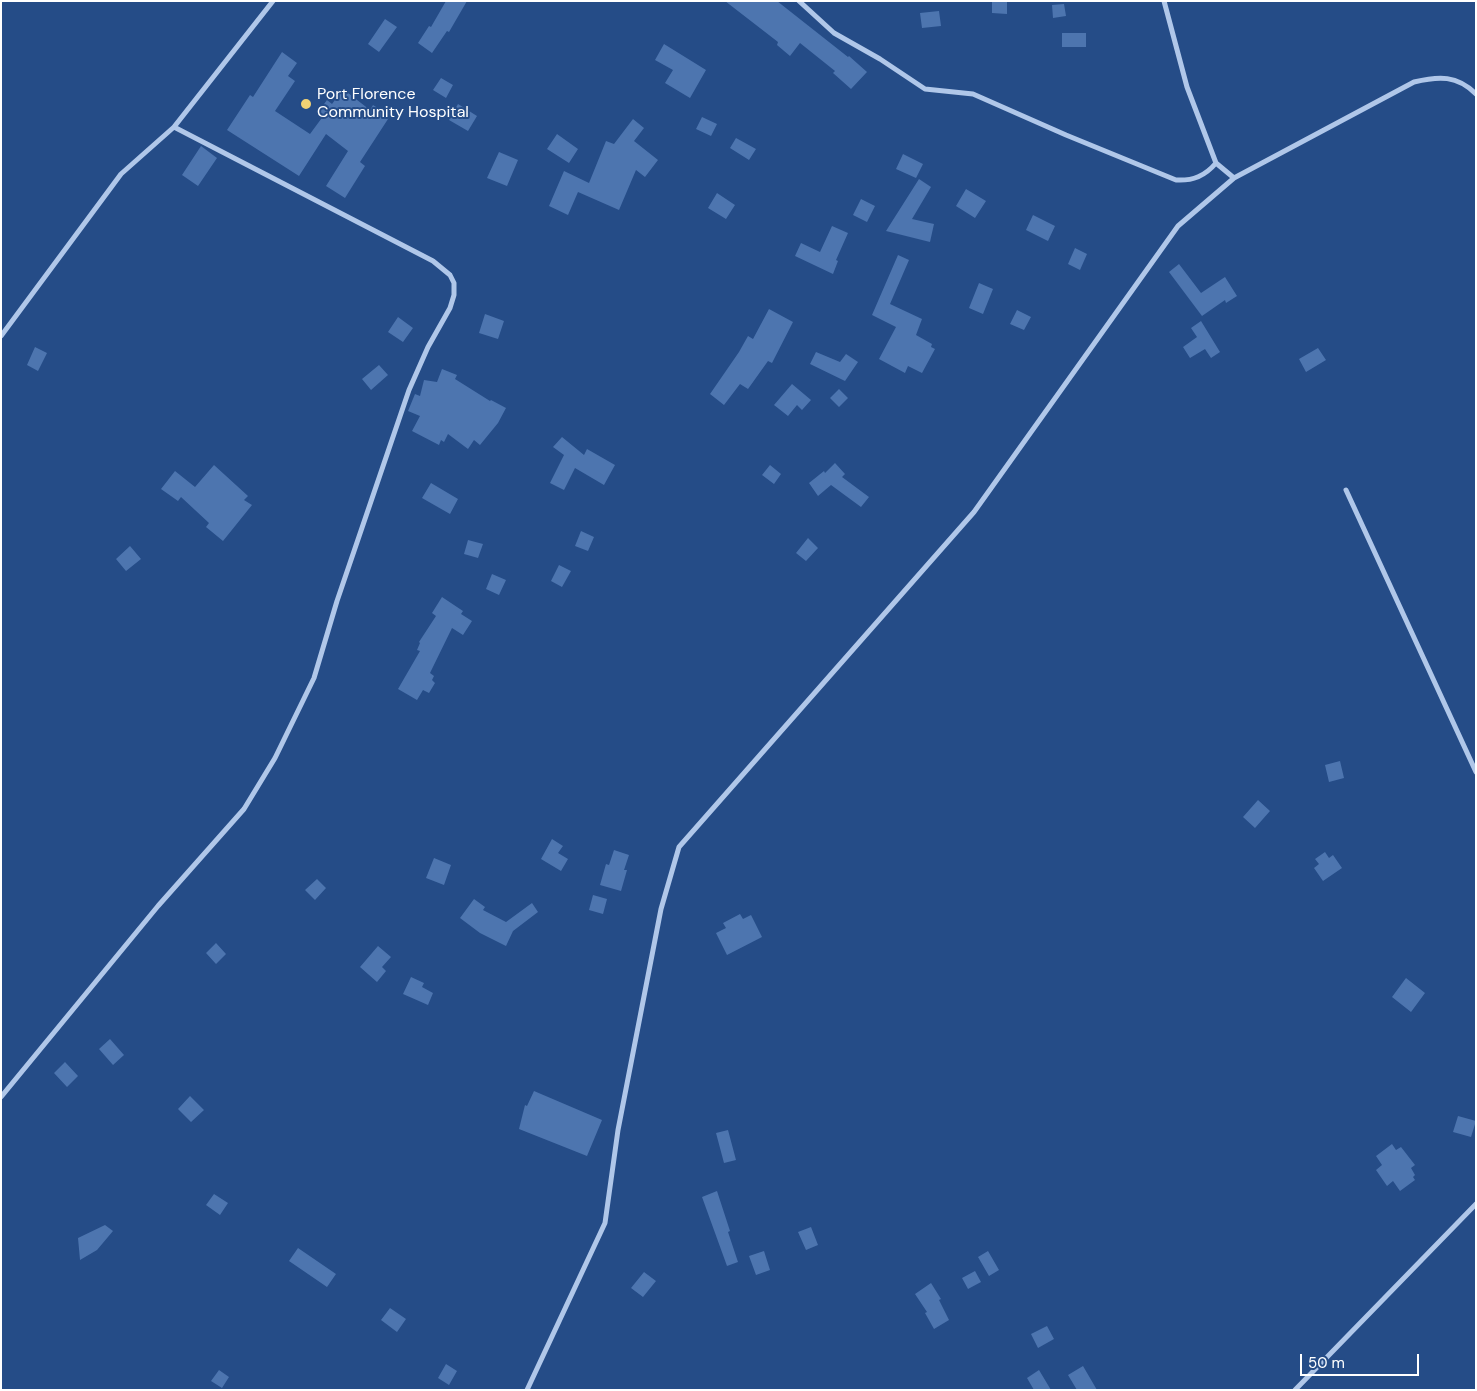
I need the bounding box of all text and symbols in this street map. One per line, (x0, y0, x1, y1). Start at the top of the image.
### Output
place label: Port Florence Community Hospital (317, 85, 469, 123)
marker: Port Florence Community Hospital (299, 97, 313, 111)
scale bar (1302, 1344, 1421, 1376)
text: 50 m (1308, 1353, 1345, 1373)

